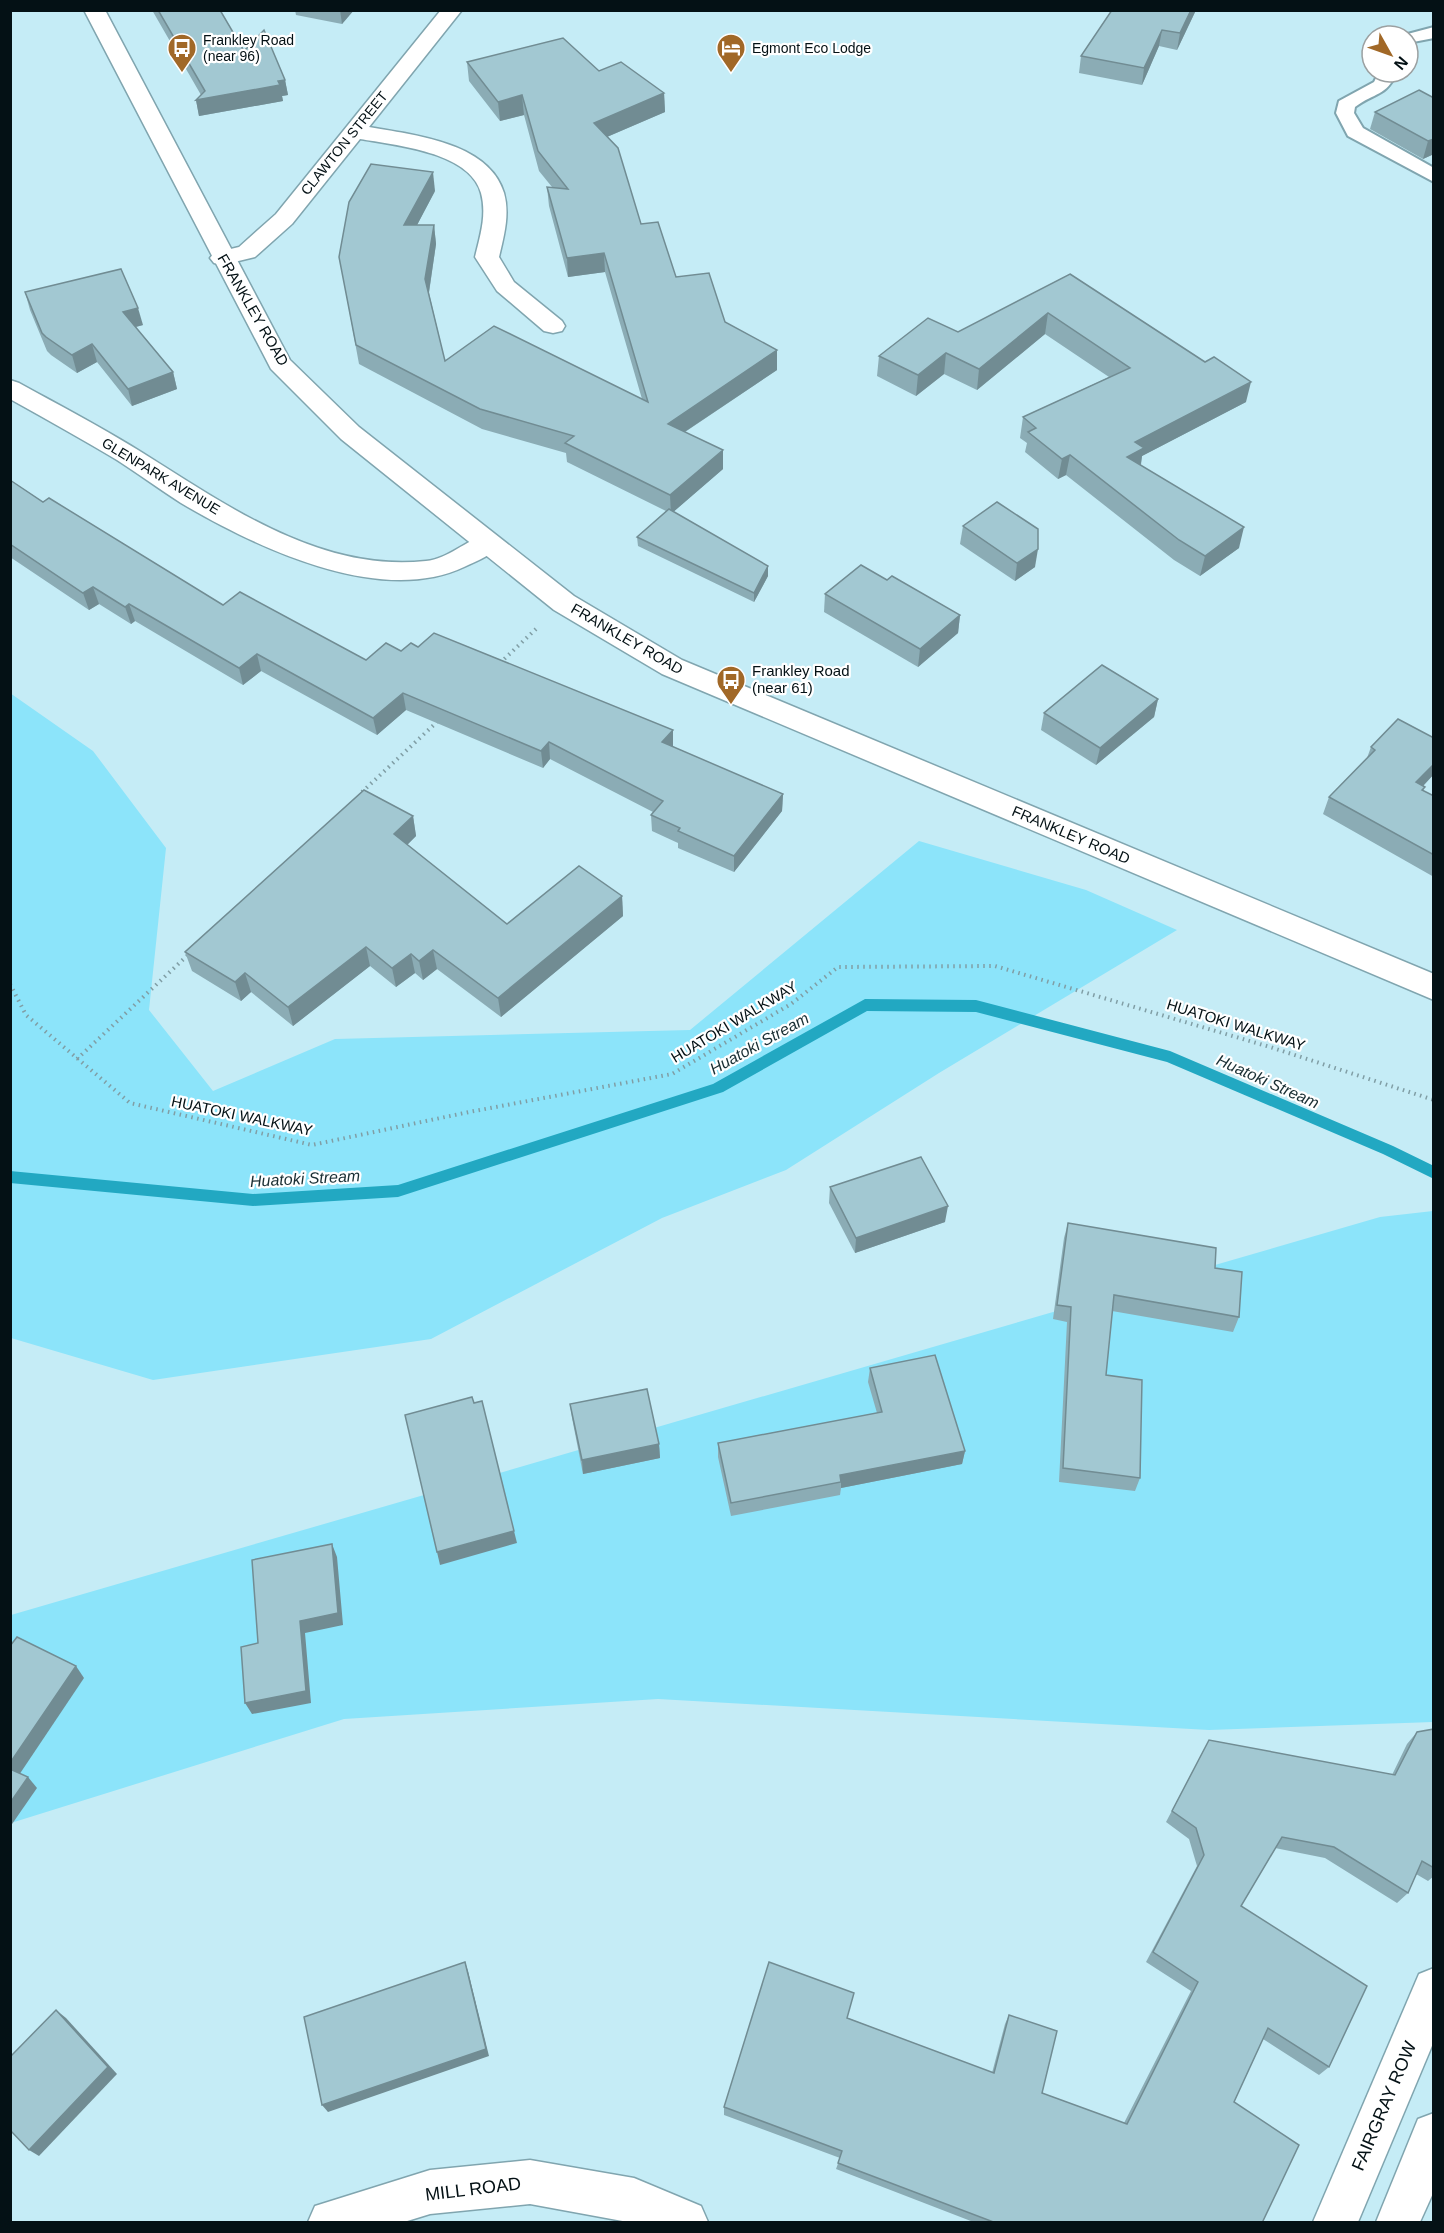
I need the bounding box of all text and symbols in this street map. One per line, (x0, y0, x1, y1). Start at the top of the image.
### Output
north arrow (1360, 24, 1420, 84)
bus stop icon: Frankley Road (near 96) (166, 32, 198, 74)
place label: Frankley Road (near 96) (203, 32, 294, 64)
hotel icon: Egmont Eco Lodge (715, 32, 747, 74)
place label: Egmont Eco Lodge (752, 40, 871, 56)
text: N (1391, 53, 1411, 73)
street label: CLAWTON STREET (297, 88, 391, 198)
street label: FRANKLEY ROAD (214, 251, 292, 369)
street label: GLENPARK AVENUE (99, 434, 223, 518)
street label: FRANKLEY ROAD (568, 600, 686, 678)
place label: Frankley Road (near 61) (752, 662, 850, 696)
bus stop icon: Frankley Road (near 61) (715, 664, 747, 706)
street label: FRANKLEY ROAD (1010, 802, 1133, 867)
street label: HUATOKI WALKWAY (668, 977, 800, 1066)
street label: HUATOKI WALKWAY (1165, 995, 1307, 1054)
water label: Huatoki Stream (707, 1009, 812, 1078)
water label: Huatoki Stream (1214, 1051, 1322, 1112)
street label: HUATOKI WALKWAY (170, 1092, 314, 1139)
water label: Huatoki Stream (250, 1167, 361, 1190)
street label: FAIRGRAY ROW (1348, 2038, 1420, 2174)
street label: MILL ROAD (424, 2173, 522, 2205)

